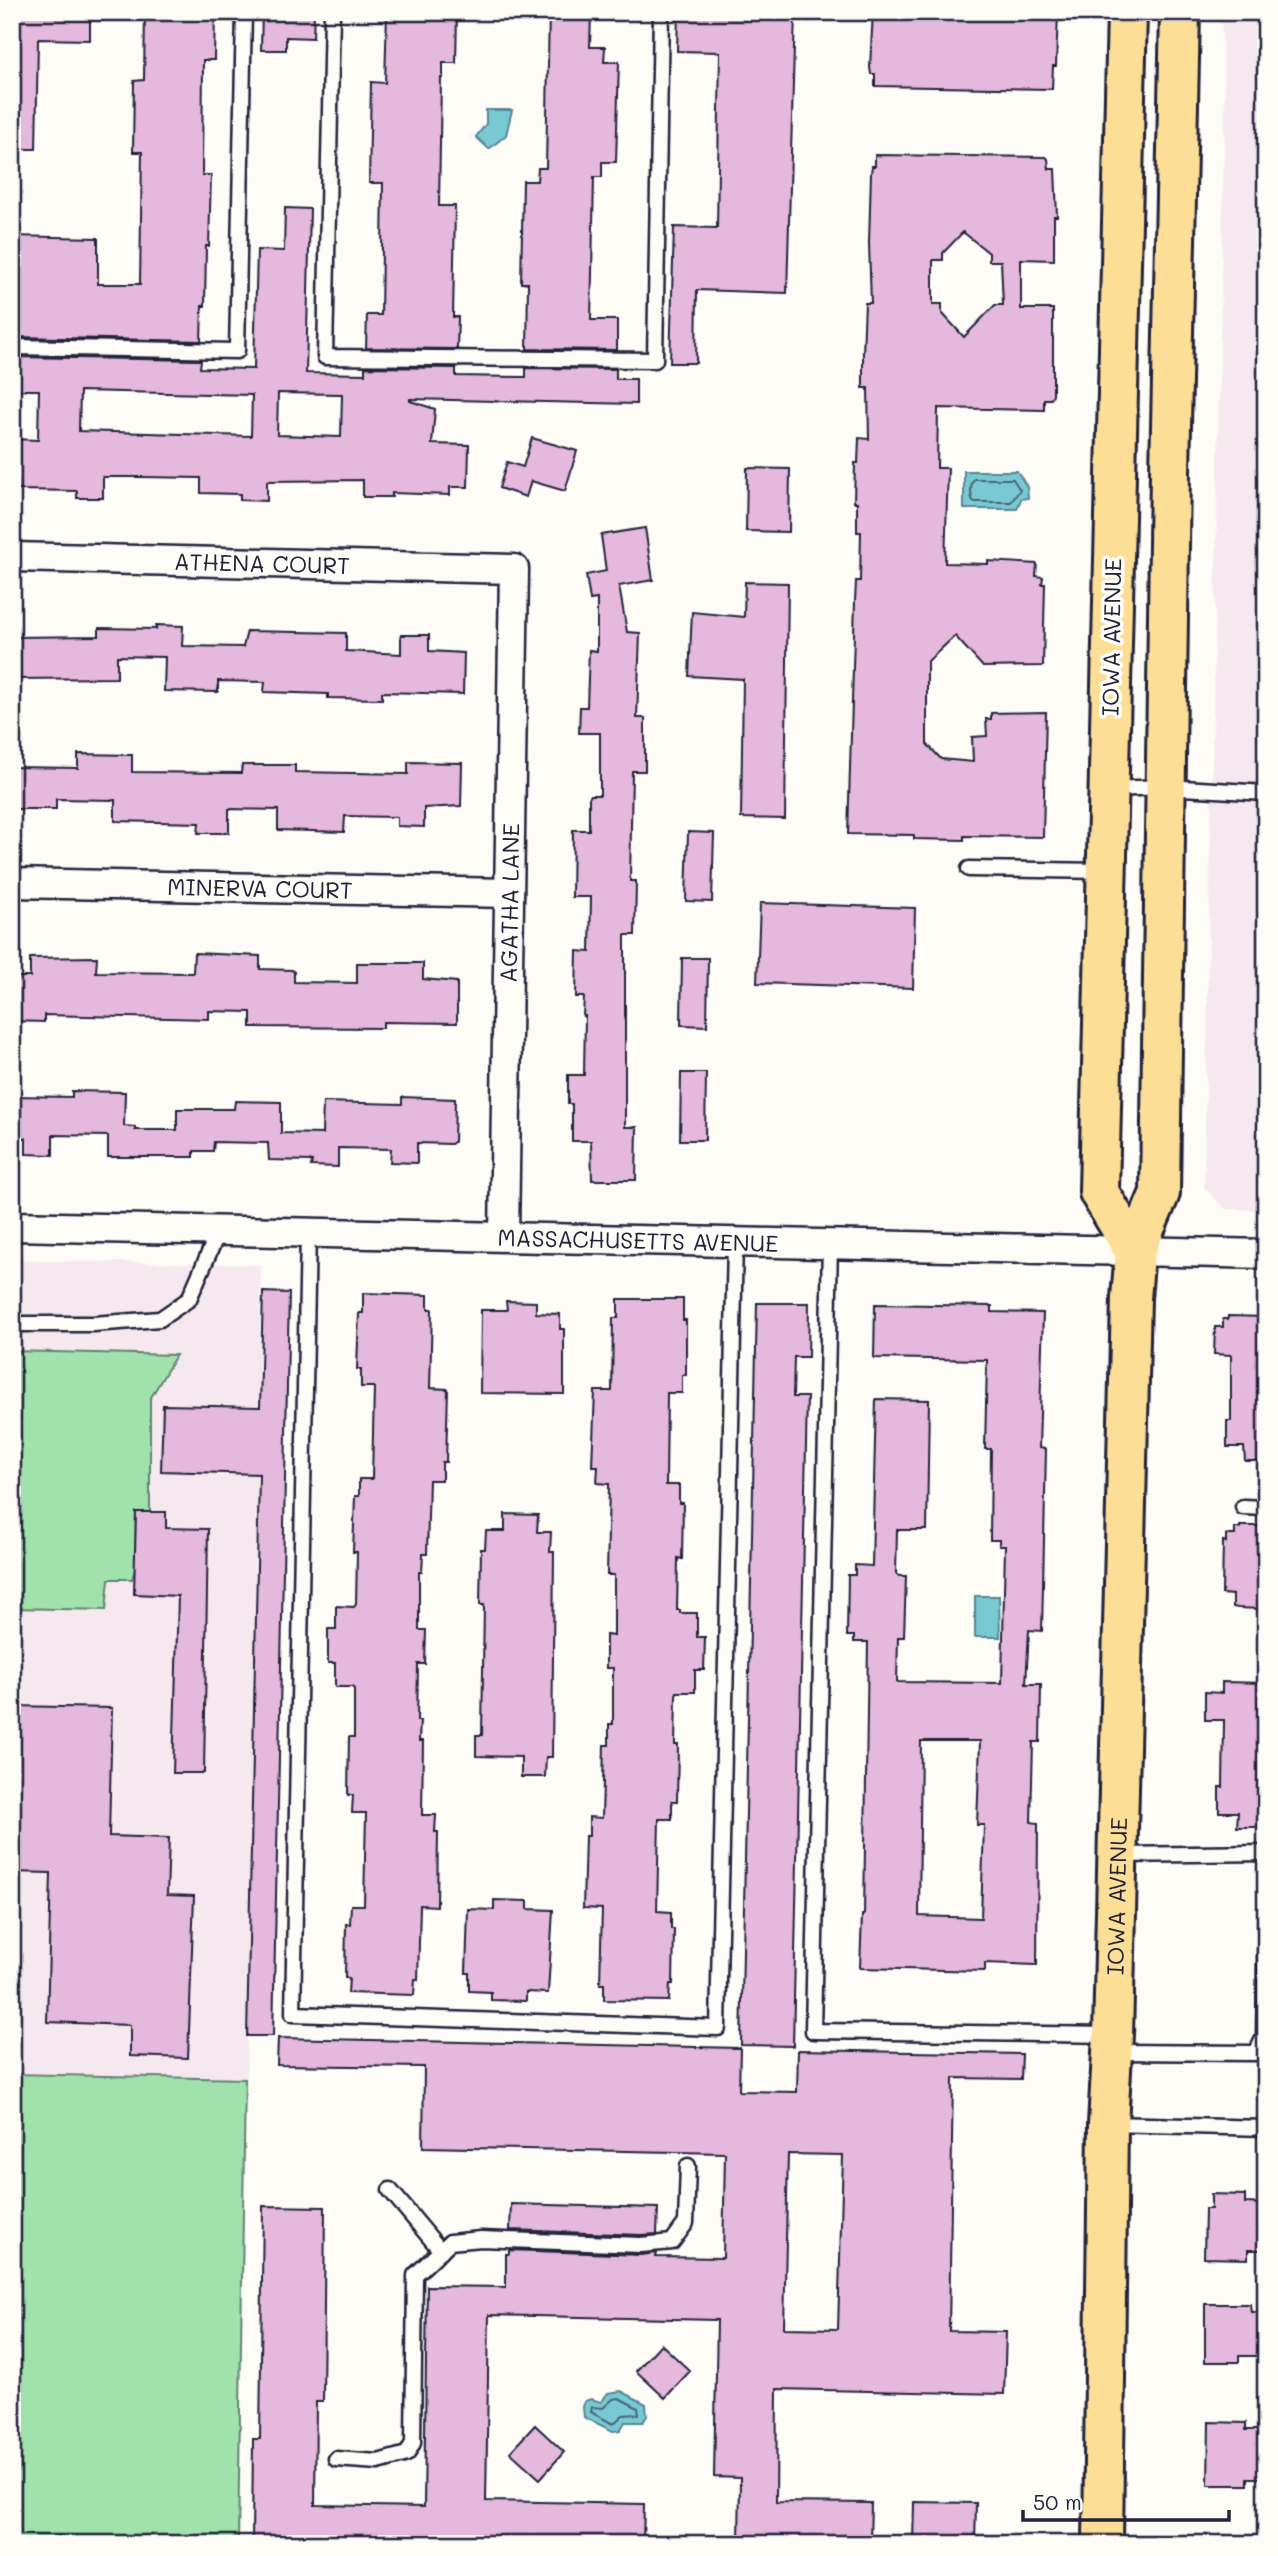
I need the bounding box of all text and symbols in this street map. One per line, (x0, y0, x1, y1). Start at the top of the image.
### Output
street label: ATHENA COURT (174, 546, 350, 580)
street label: IOWA AVENUE (1095, 558, 1127, 716)
street label: AGATHA LANE (493, 823, 525, 983)
street label: MINERVA COURT (167, 871, 353, 905)
street label: MASSACHUSETTS AVENUE (497, 1222, 779, 1258)
street label: IOWA AVENUE (1099, 1817, 1133, 1975)
scale bar (1023, 2479, 1229, 2523)
text: 50 m (1033, 2488, 1082, 2515)

